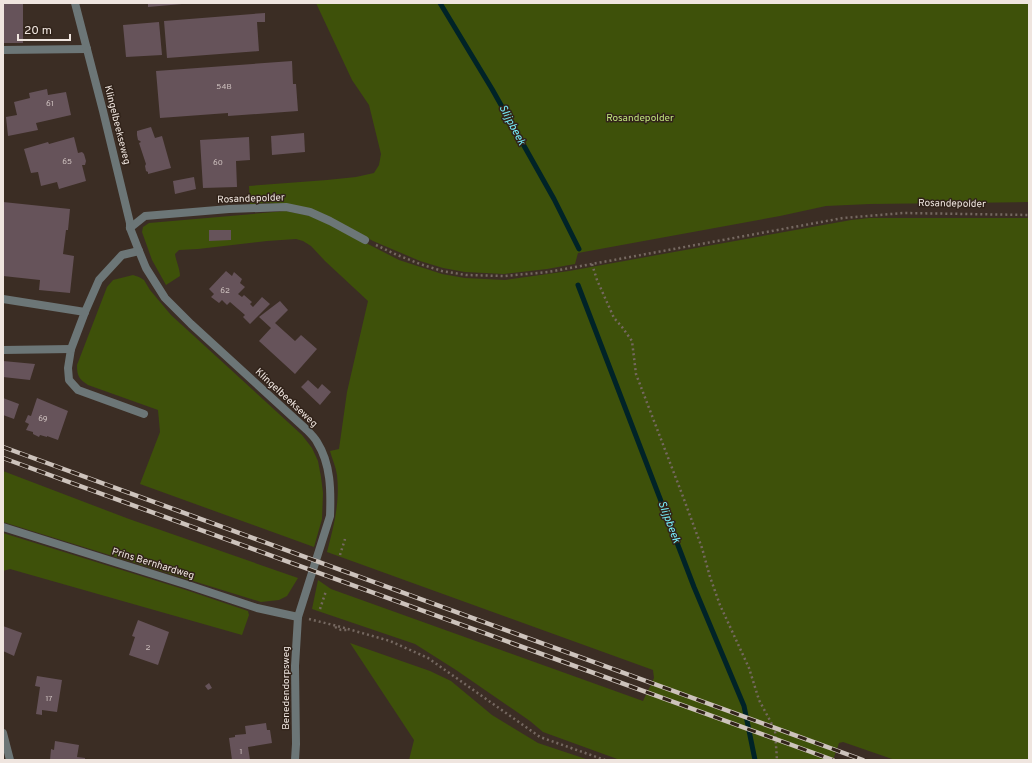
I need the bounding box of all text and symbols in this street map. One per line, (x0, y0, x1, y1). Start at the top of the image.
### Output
scale bar (18, 16, 70, 42)
text: 20 m (24, 23, 52, 39)
house number: 54B (216, 82, 232, 92)
street label: Klingelbeekseweg (101, 84, 133, 166)
house number: 61 (46, 99, 54, 109)
water label: Slijpbeek (495, 102, 529, 148)
park label: Rosandepolder (606, 112, 674, 125)
house number: 65 (62, 157, 72, 167)
house number: 60 (213, 158, 223, 168)
street label: Rosandepolder (217, 191, 285, 207)
street label: Rosandepolder (918, 197, 986, 211)
house number: 62 (220, 286, 230, 296)
street label: Klingelbeekseweg (252, 366, 320, 430)
house number: 69 (38, 414, 48, 424)
water label: Slijpbeek (655, 499, 684, 545)
street label: Prins Bernhardweg (110, 545, 196, 583)
house number: 2 (146, 643, 151, 653)
street label: Benedendorpsweg (280, 646, 293, 730)
house number: 17 (45, 694, 53, 704)
house number: 1 (240, 747, 242, 757)

